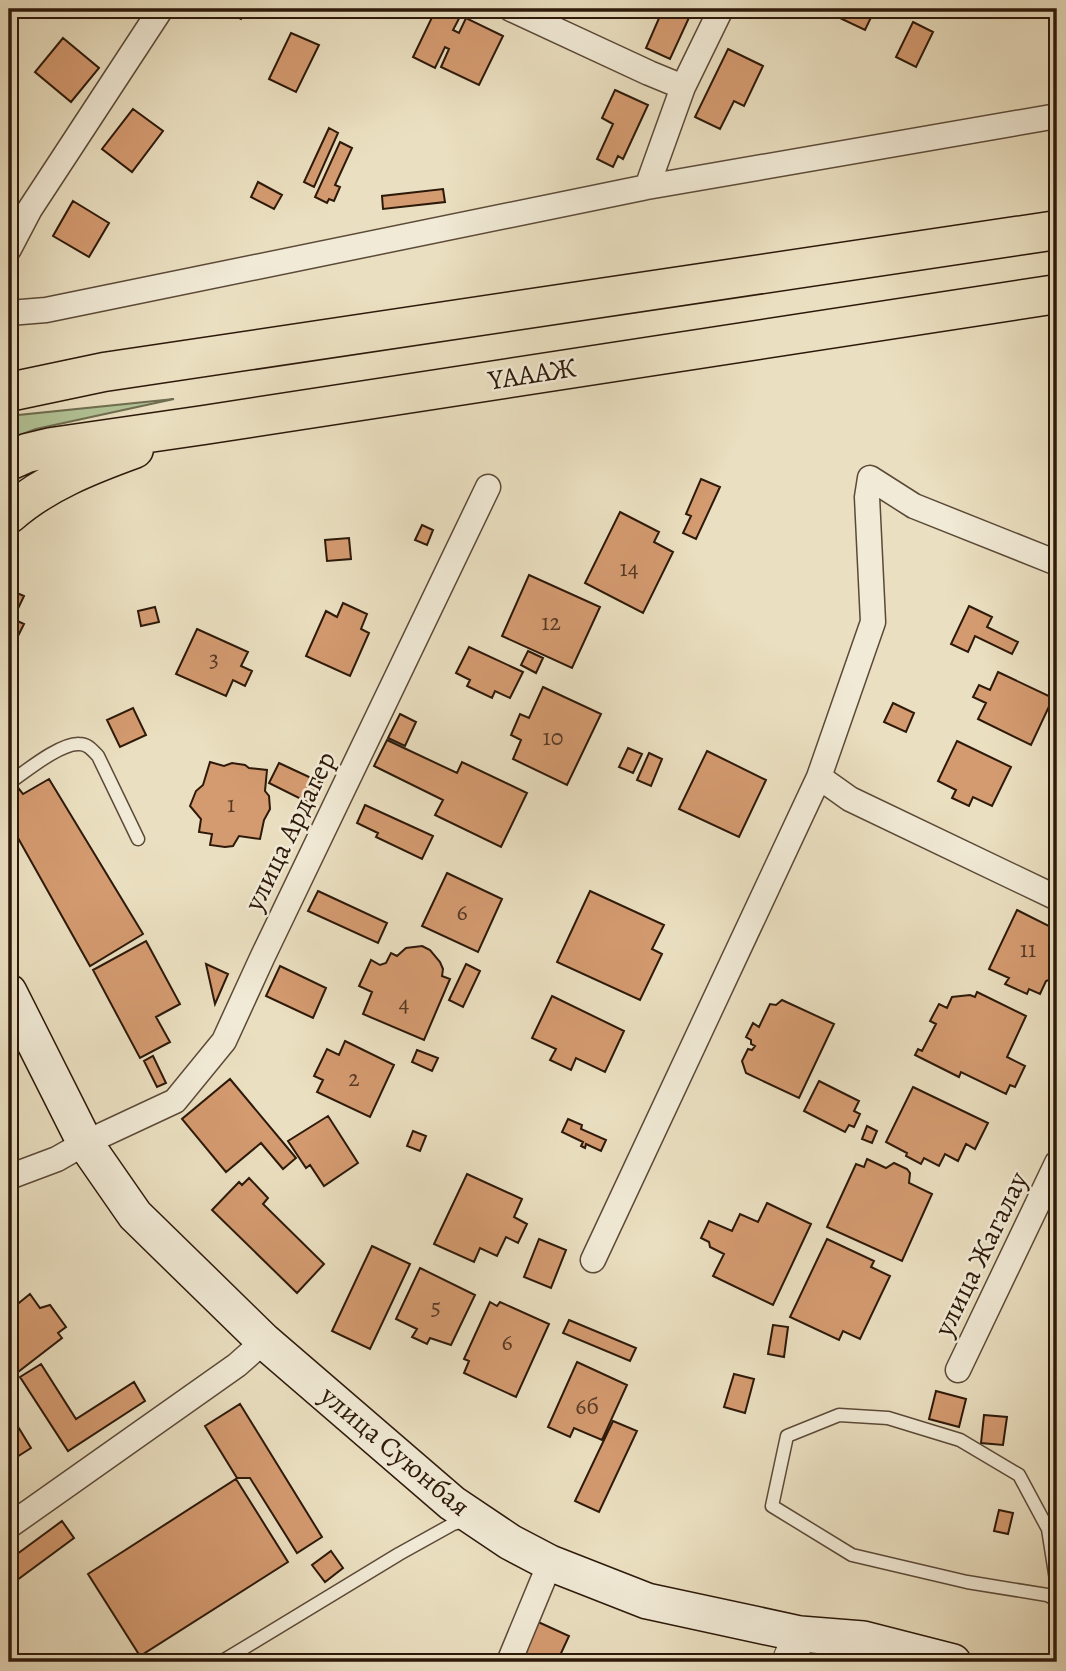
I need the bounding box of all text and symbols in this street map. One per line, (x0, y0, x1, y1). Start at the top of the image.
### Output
street label: ҮАААЖ (485, 348, 579, 400)
house number: 14 (619, 552, 639, 584)
house number: 12 (541, 606, 561, 638)
house number: 3 (209, 643, 219, 675)
house number: 10 (543, 721, 564, 753)
street label: улица Ардагер (234, 745, 345, 918)
house number: 1 (227, 788, 235, 820)
house number: 6 (456, 896, 468, 928)
house number: 11 (1020, 933, 1036, 965)
house number: 4 (399, 987, 410, 1019)
house number: 2 (348, 1062, 360, 1094)
street label: улица Жагалау (924, 1165, 1037, 1344)
house number: 5 (431, 1291, 441, 1323)
house number: 6 (501, 1326, 513, 1358)
street label: улица Суюнбая (311, 1376, 478, 1525)
house number: 6б (575, 1390, 599, 1422)

